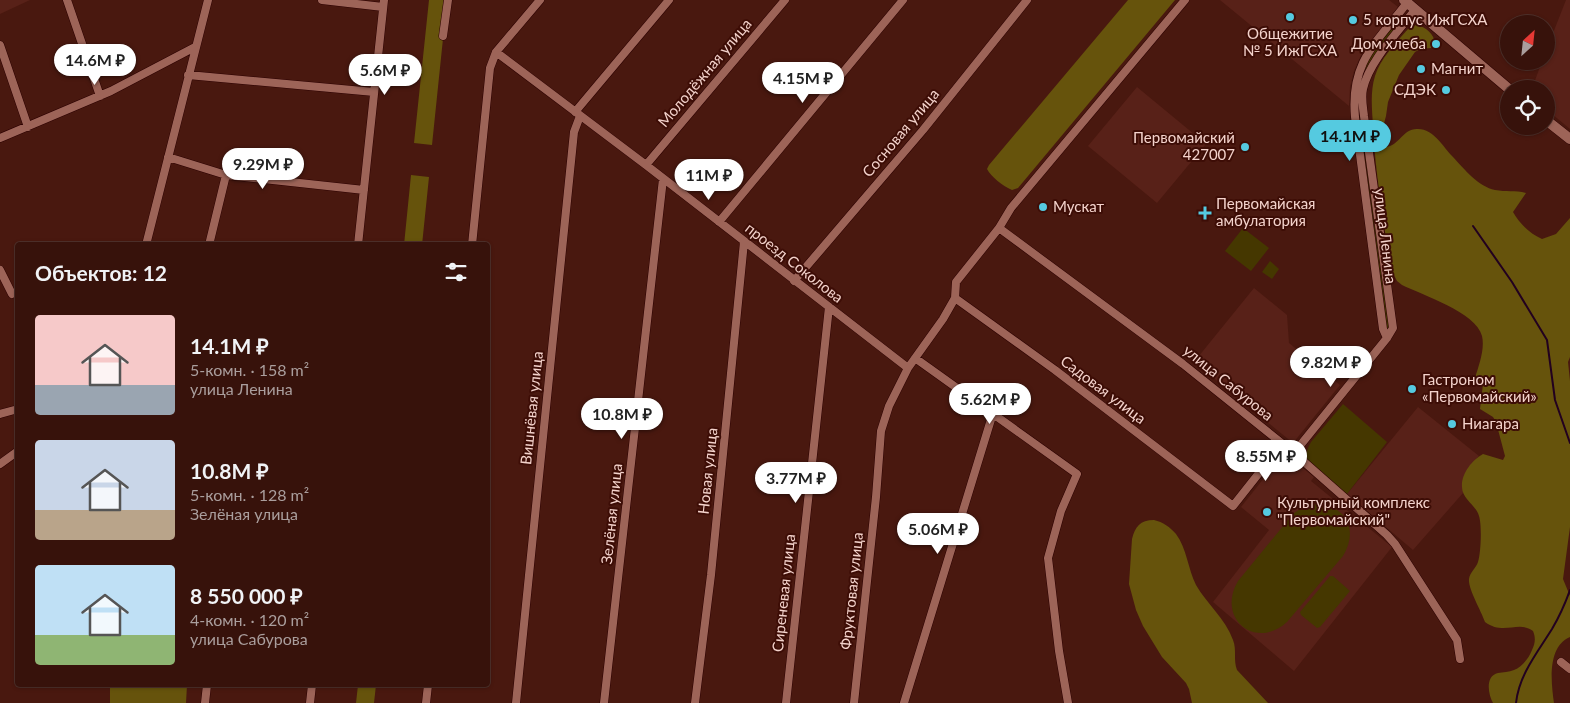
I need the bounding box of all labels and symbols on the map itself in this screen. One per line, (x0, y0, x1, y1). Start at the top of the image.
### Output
place label: 5 корпус ИжГСХА (1363, 10, 1488, 28)
marker: Общежитие № 5 ИжГСХА (1284, 11, 1296, 23)
marker: 5 корпус ИжГСХА (1347, 14, 1359, 26)
street label: Молодёжная улица (654, 15, 755, 130)
north arrow (1500, 15, 1555, 70)
place label: Общежитие № 5 ИжГСХА (1243, 24, 1338, 59)
place label: Дом хлеба (1351, 34, 1426, 52)
marker: Дом хлеба (1430, 38, 1442, 50)
pin: 14.6M ₽ (49, 44, 141, 86)
pin: 5.6M ₽ (344, 54, 426, 96)
place label: Магнит (1431, 59, 1483, 77)
pin: 4.15M ₽ (757, 62, 849, 104)
marker: Магнит (1415, 63, 1427, 75)
place label: СДЭК (1394, 80, 1436, 98)
marker: СДЭК (1440, 84, 1452, 96)
street label: Сосновая улица (858, 85, 942, 180)
pin: 14.1M ₽ (1304, 120, 1396, 162)
place label: Первомайский 427007 (1133, 128, 1235, 163)
marker: Первомайский 427007 (1239, 141, 1251, 153)
pin: 9.29M ₽ (217, 148, 309, 190)
pin: 11M ₽ (674, 158, 744, 201)
street label: улица Ленина (1371, 187, 1401, 285)
place label: Первомайская амбулатория (1216, 194, 1316, 229)
place label: Мускат (1053, 197, 1104, 215)
marker: Мускат (1037, 201, 1049, 213)
marker: Первомайская амбулатория (1198, 206, 1212, 220)
street label: проезд Соколова (742, 218, 847, 306)
street label: улица Сабурова (1180, 341, 1277, 424)
pin: 9.82M ₽ (1285, 346, 1377, 388)
street label: Вишнёвая улица (516, 350, 546, 466)
street label: Садовая улица (1057, 351, 1150, 427)
place label: Гастроном «Первомайский» (1422, 370, 1537, 405)
pin: 5.62M ₽ (944, 382, 1036, 425)
marker: Гастроном «Первомайский» (1406, 383, 1418, 395)
pin: 10.8M ₽ (576, 398, 668, 440)
place label: Ниагара (1462, 414, 1519, 432)
marker: Ниагара (1446, 418, 1458, 430)
street label: Новая улица (694, 427, 720, 515)
pin: 8.55M ₽ (1220, 440, 1312, 482)
pin: 3.77M ₽ (750, 462, 842, 504)
street label: Зелёная улица (597, 463, 625, 565)
place label: Культурный комплекс "Первомайский" (1277, 493, 1430, 528)
marker: Культурный комплекс "Первомайский" (1261, 506, 1273, 518)
pin: 5.06M ₽ (892, 512, 984, 555)
street label: Фруктовая улица (836, 531, 866, 651)
street label: Сиреневая улица (768, 533, 798, 653)

